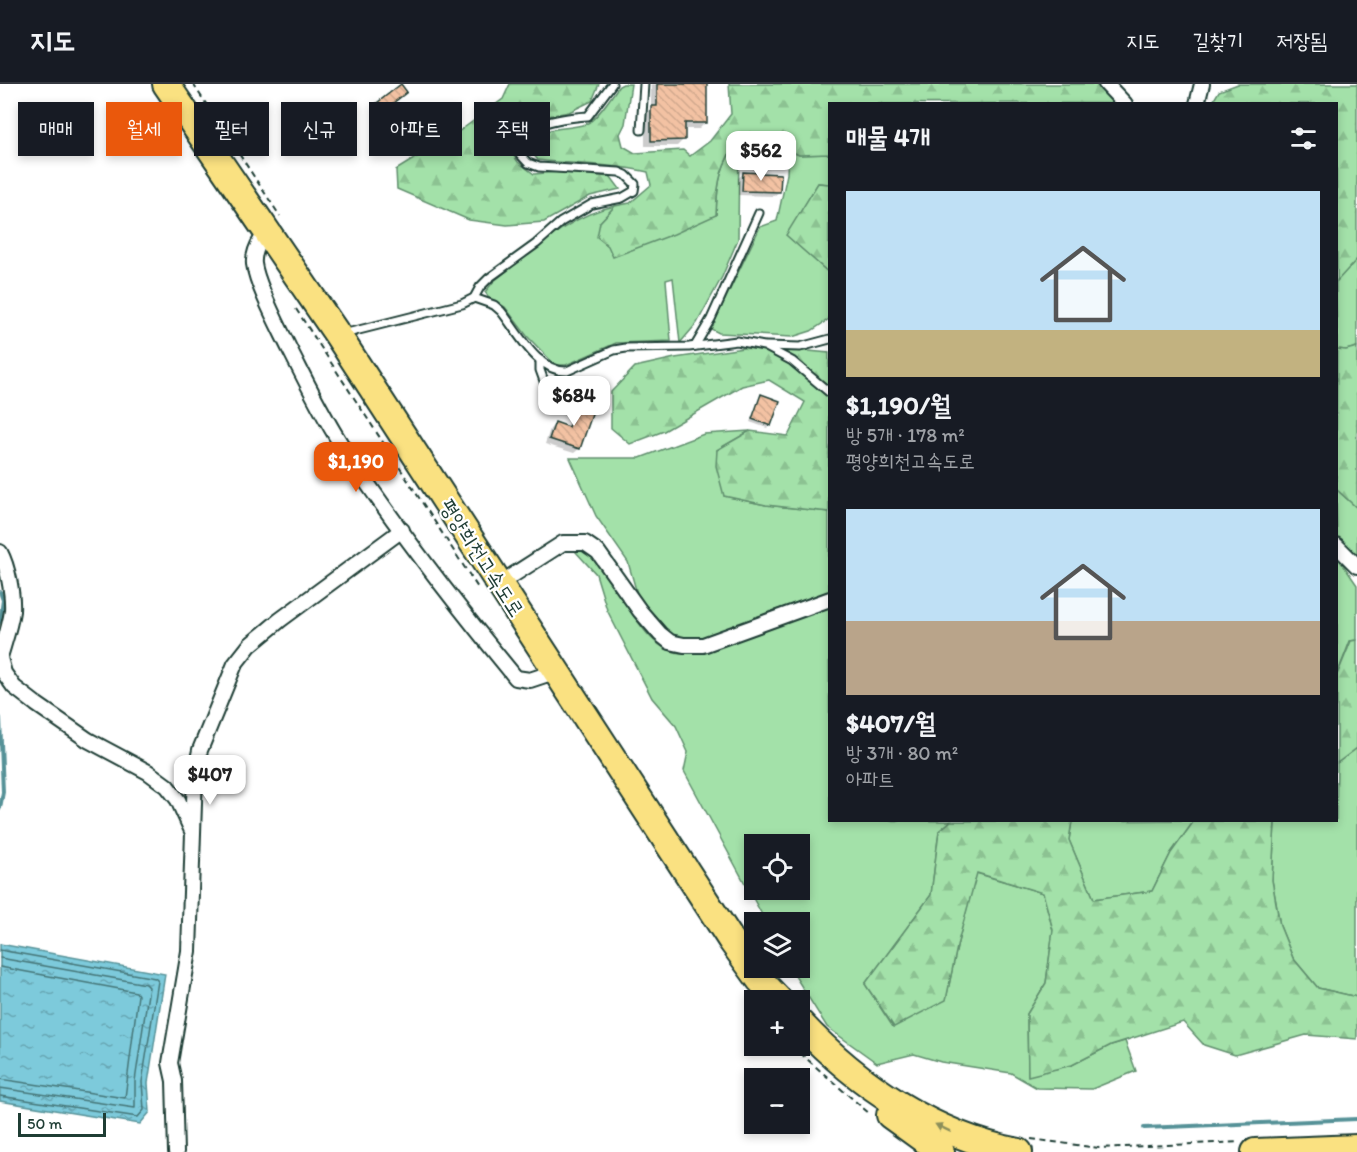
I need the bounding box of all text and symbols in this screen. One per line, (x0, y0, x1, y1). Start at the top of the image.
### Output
text: 지도 (30, 23, 75, 57)
text: 지도 (1126, 28, 1160, 53)
text: 길찾기 (1193, 28, 1243, 53)
text: 저장됨 (1276, 28, 1327, 53)
chip: 매매 (18, 102, 94, 156)
chip: 월세 (106, 102, 182, 156)
chip: 필터 (194, 102, 269, 156)
chip: 신규 (281, 102, 357, 156)
chip: 아파트 (369, 102, 462, 156)
chip: 주택 (474, 102, 550, 156)
text: 매물 4개 (846, 121, 930, 153)
icon: filters (1287, 122, 1320, 155)
pin: $562 (725, 131, 797, 182)
text: $562 (740, 138, 782, 162)
icon: home (1029, 230, 1137, 338)
pin: $684 (538, 376, 610, 427)
text: $684 (552, 383, 596, 407)
text: $1,190/월 (846, 389, 951, 421)
text: 방 5개 · 178 m² (846, 423, 965, 447)
pin: $1,190 (307, 442, 405, 493)
text: $1,190 (328, 449, 384, 473)
text: 평양희천고속도로 (846, 449, 975, 473)
street label: 평양희천고속도로 (435, 494, 530, 621)
icon: home (1029, 548, 1137, 656)
text: $407/월 (846, 707, 936, 739)
text: 방 3개 · 80 m² (846, 741, 958, 765)
pin: $407 (174, 755, 246, 806)
text: $407 (188, 762, 232, 786)
text: 아파트 (846, 767, 894, 791)
map controls (744, 834, 810, 1134)
button: locate (744, 834, 810, 900)
button: layers (744, 912, 810, 978)
button: + (744, 990, 810, 1056)
button: − (744, 1068, 810, 1134)
scale bar (18, 1110, 106, 1138)
text: 50 m (27, 1114, 62, 1133)
one-way arrow (935, 1123, 952, 1132)

